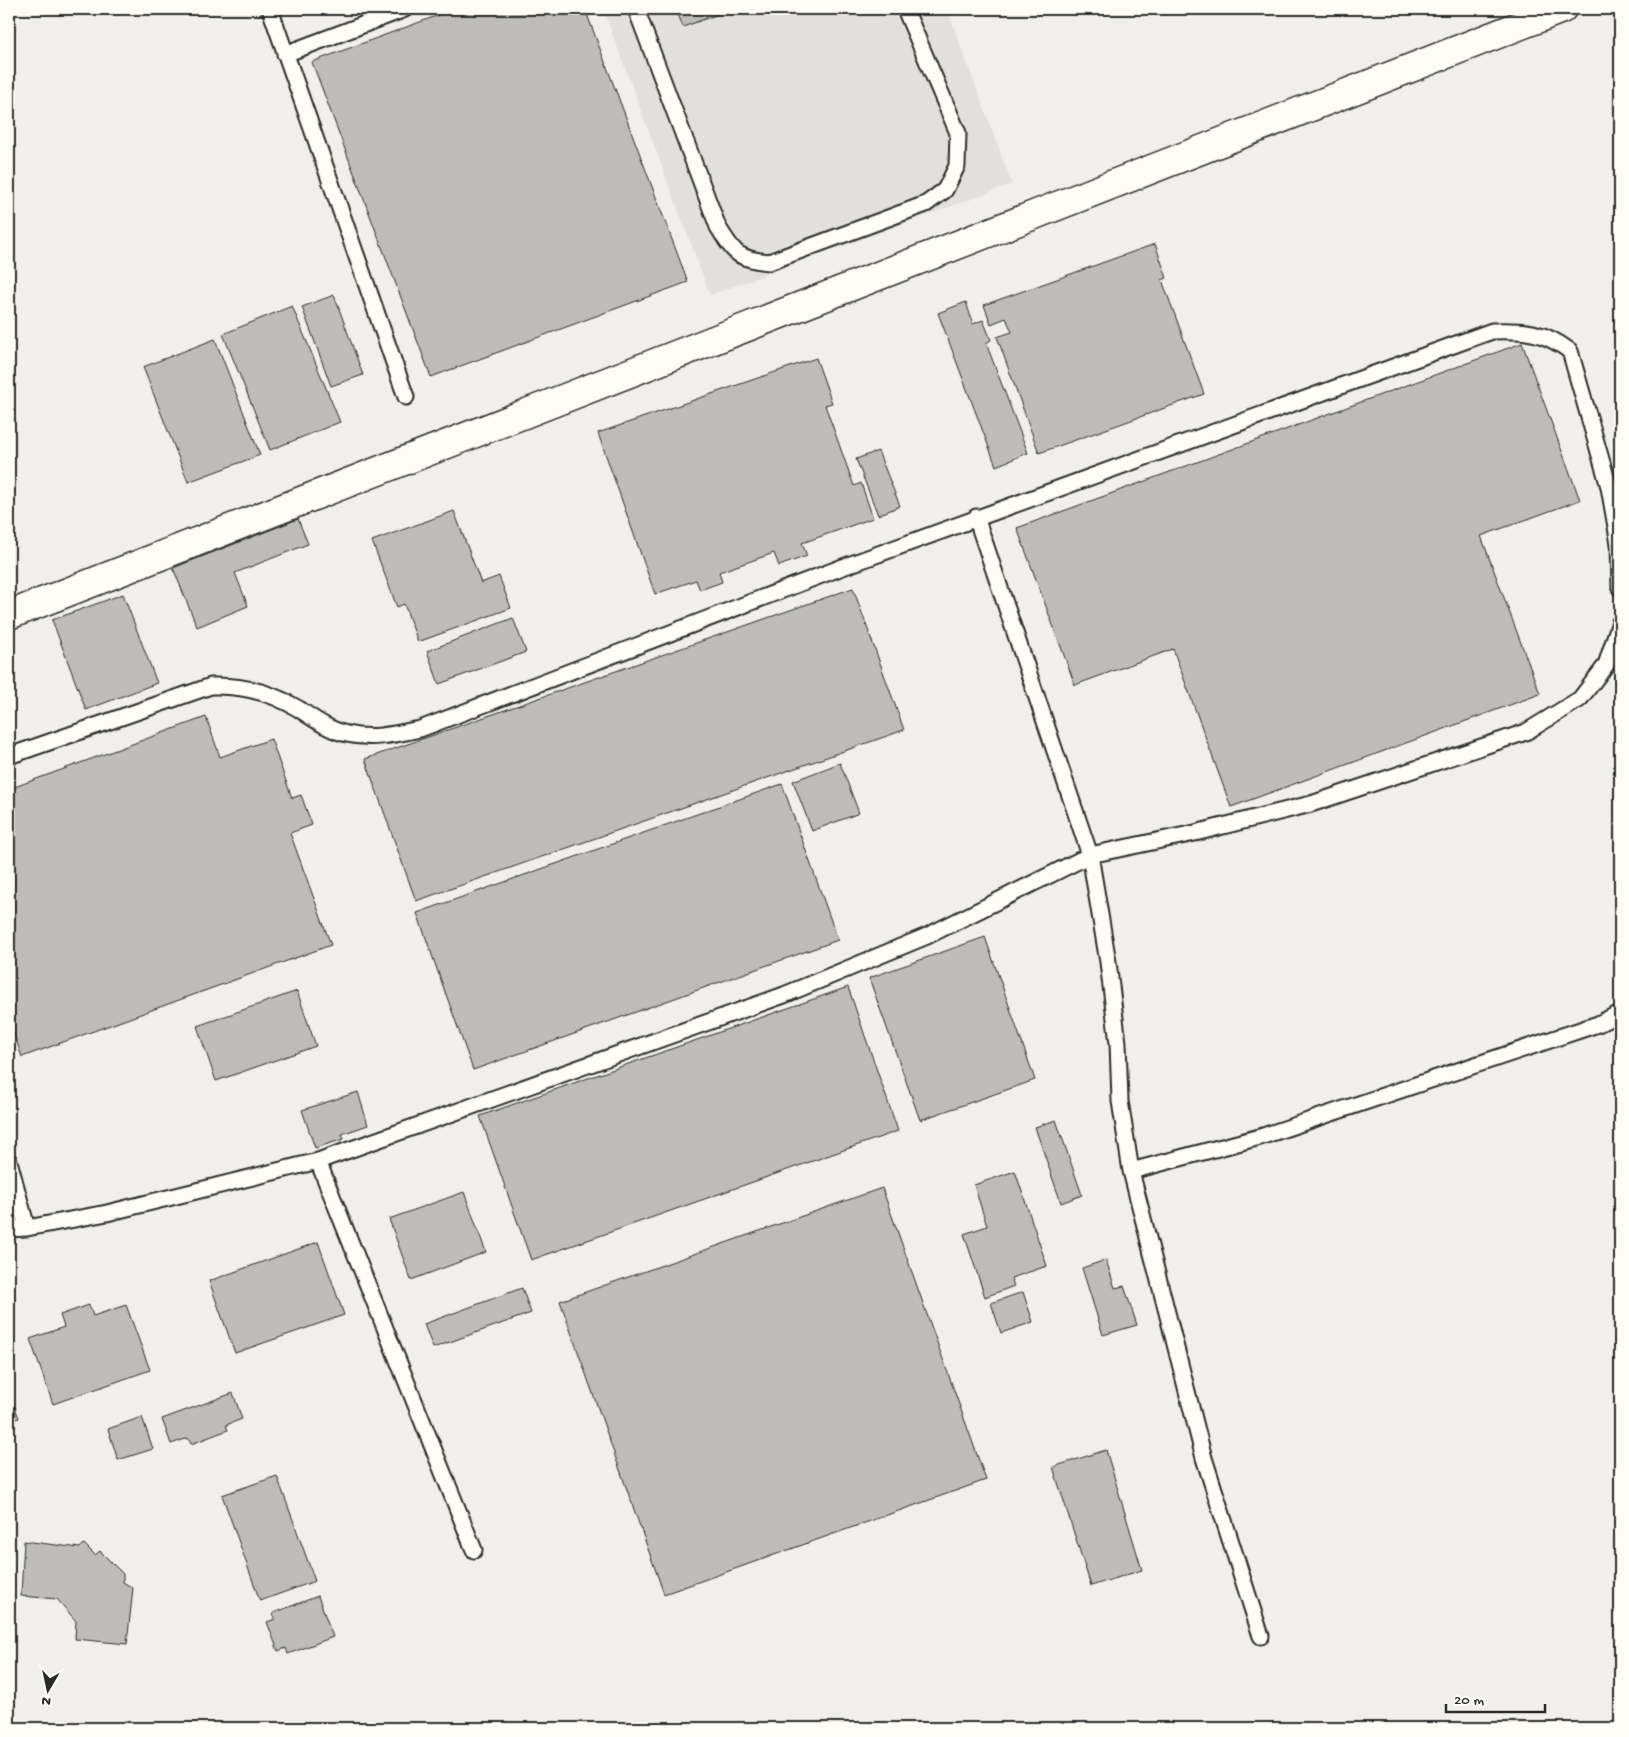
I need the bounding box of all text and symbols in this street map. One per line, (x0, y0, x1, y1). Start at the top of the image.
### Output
north arrow (22, 1664, 72, 1714)
scale bar (1446, 1682, 1545, 1714)
text: N (41, 1691, 52, 1709)
text: 20 m (1454, 1692, 1484, 1710)

